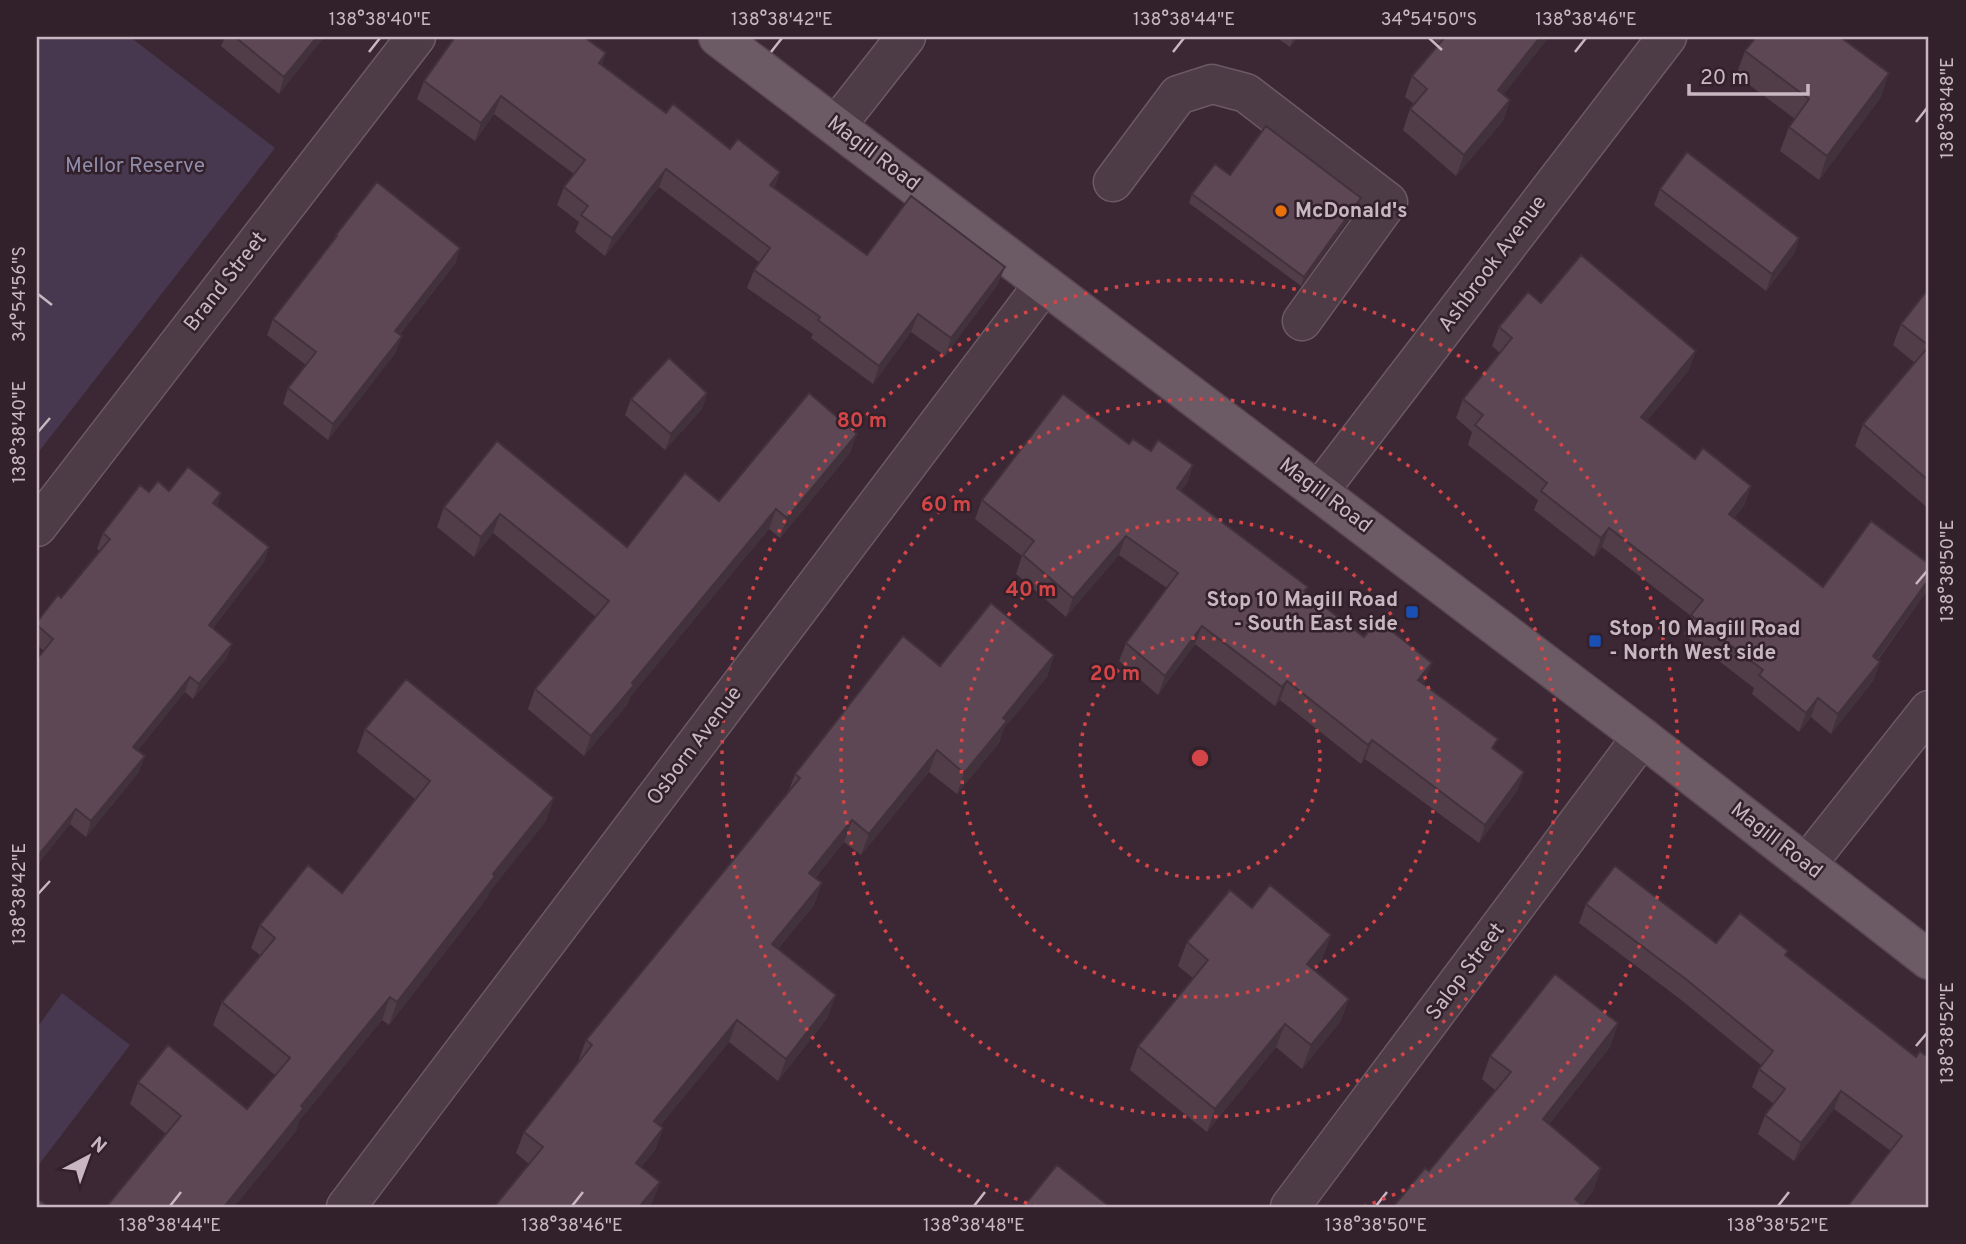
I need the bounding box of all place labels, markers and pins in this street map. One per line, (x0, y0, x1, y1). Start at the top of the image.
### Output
place label: McDonald's (1295, 198, 1408, 225)
marker: McDonald's (1273, 203, 1289, 219)
place label: Stop 10 Magill Road - South East side (1207, 587, 1398, 638)
marker: Stop 10 Magill Road - South East side (1404, 604, 1420, 620)
place label: Stop 10 Magill Road - North West side (1609, 616, 1800, 667)
marker: Stop 10 Magill Road - North West side (1587, 633, 1603, 649)
centre of rings (1188, 746, 1212, 770)

